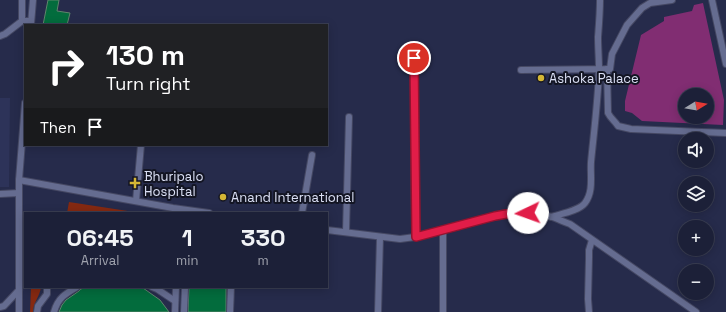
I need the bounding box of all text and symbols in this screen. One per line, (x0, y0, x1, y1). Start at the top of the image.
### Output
text: 130 m (106, 37, 185, 73)
icon: right (40, 40, 92, 92)
pin (397, 41, 431, 75)
icon: arrive (403, 47, 425, 69)
place label: Ashoka Palace (549, 70, 639, 87)
text: Turn right (106, 72, 190, 95)
marker: Ashoka Palace (536, 73, 546, 83)
north arrow (678, 88, 714, 124)
map controls (678, 88, 714, 300)
icon: arrive (84, 116, 106, 138)
text: Then (40, 118, 76, 137)
button: sound (678, 132, 714, 168)
place label: Bhuripalo Hospital (144, 168, 204, 200)
button: layers (678, 176, 714, 212)
marker: Bhuripalo Hospital (129, 177, 141, 189)
place label: Anand International (231, 189, 354, 206)
marker: Anand International (218, 192, 228, 202)
position arrow (507, 192, 549, 234)
button: + (678, 220, 714, 256)
text: 06:45 (66, 222, 134, 253)
text: 1 (182, 222, 193, 253)
text: 330 (241, 222, 286, 253)
text: Arrival (81, 252, 119, 269)
text: min (176, 252, 198, 269)
text: m (258, 252, 269, 269)
button: − (678, 264, 714, 300)

